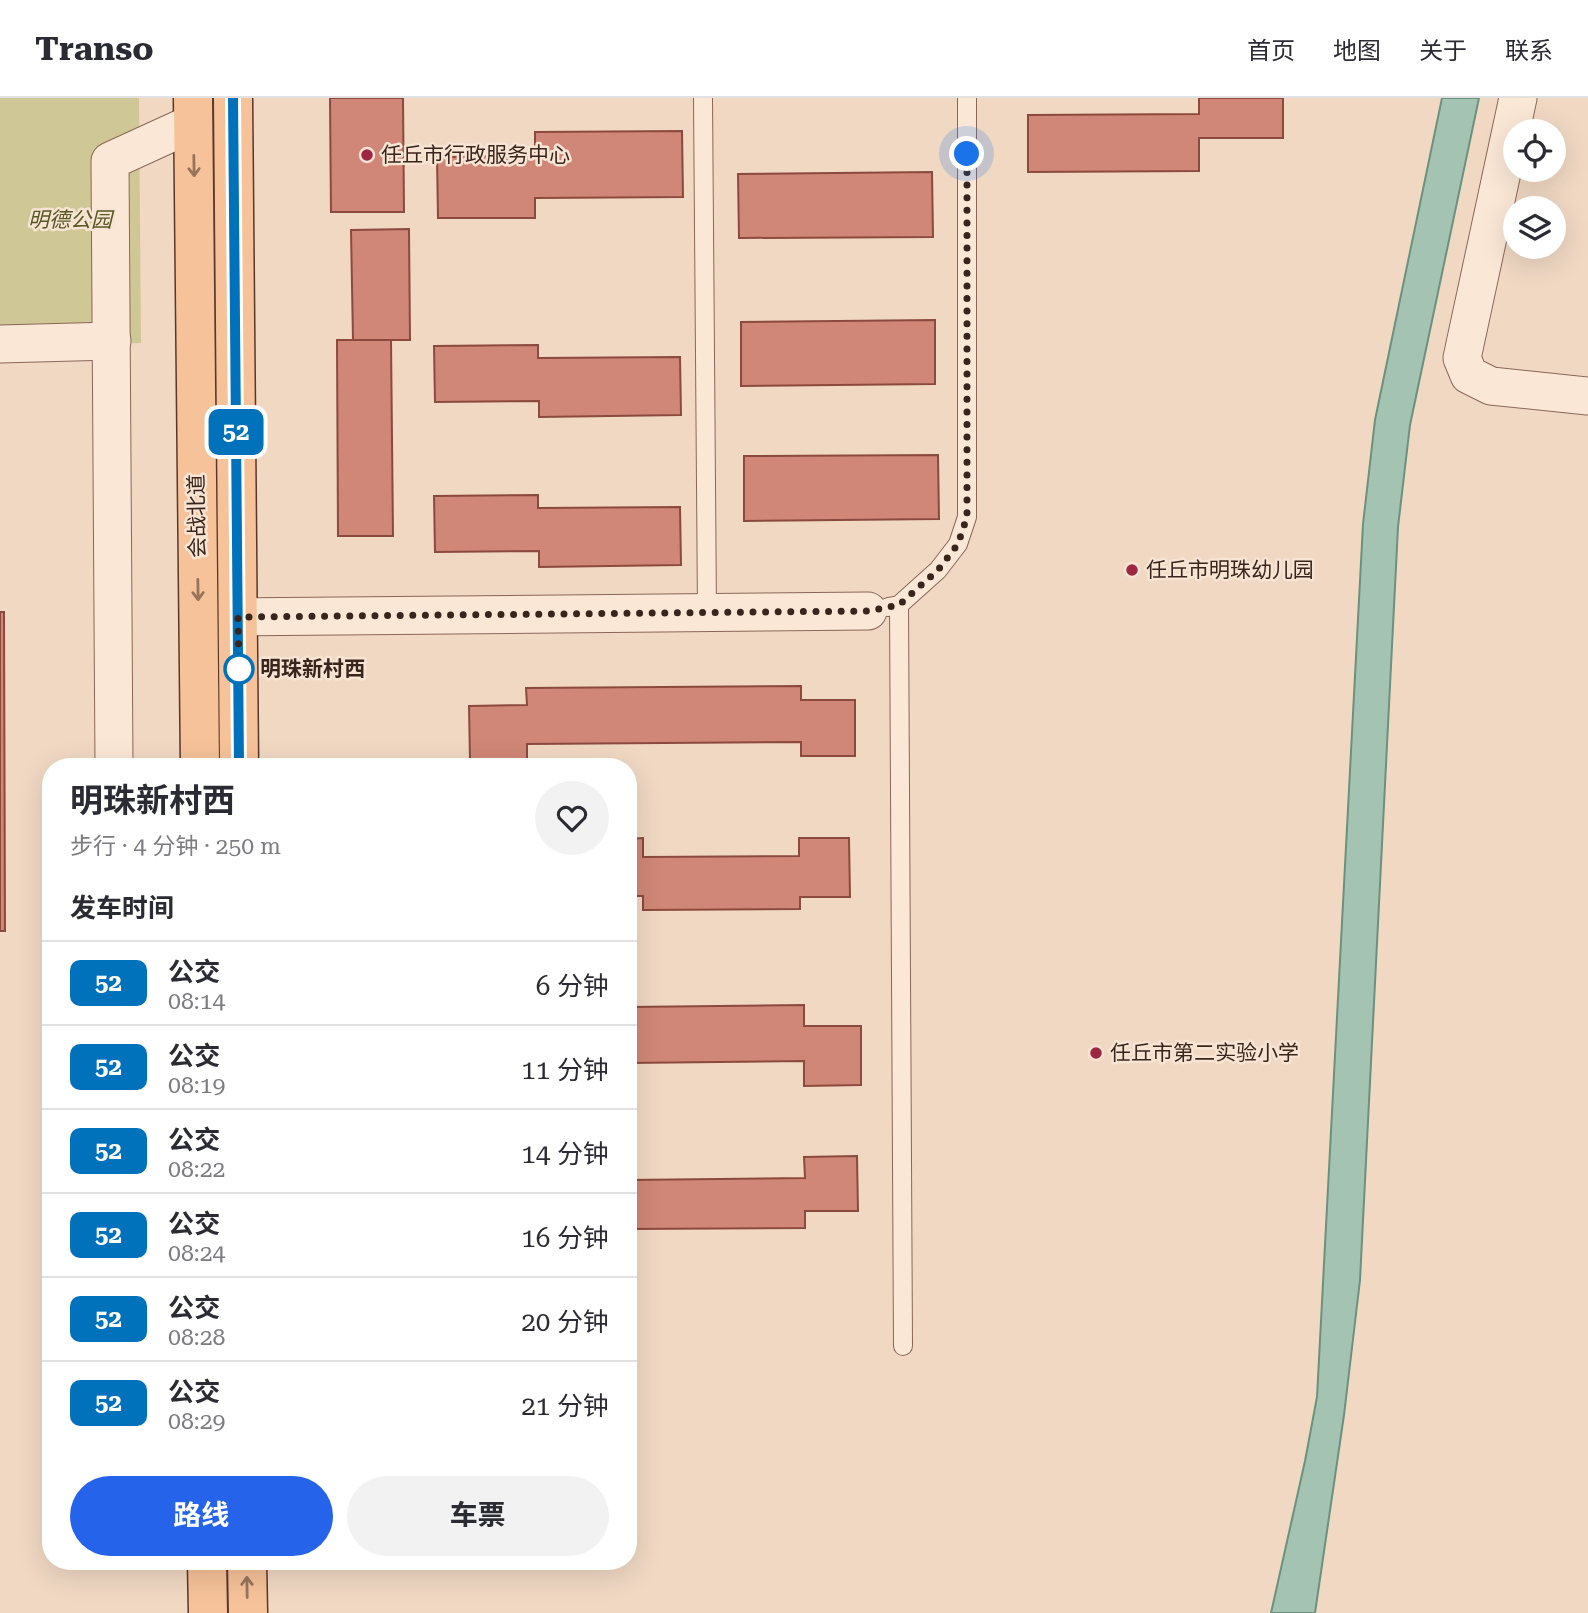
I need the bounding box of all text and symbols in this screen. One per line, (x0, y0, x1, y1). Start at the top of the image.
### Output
text: Transo (35, 29, 153, 68)
text: 首页 (1247, 37, 1295, 65)
text: 地图 (1333, 37, 1381, 65)
text: 关于 (1419, 37, 1467, 65)
text: 联系 (1505, 37, 1553, 65)
map controls (1503, 119, 1566, 259)
button: locate (1503, 119, 1566, 182)
your location (949, 136, 984, 171)
place label: 任丘市行政服务中心 (381, 143, 570, 167)
marker: 任丘市行政服务中心 (359, 147, 375, 163)
one-way arrow (187, 154, 200, 177)
button: layers (1503, 196, 1566, 259)
park label: 明德公园 (28, 208, 115, 232)
line badge: 52 (204, 409, 268, 455)
text: 52 (223, 418, 249, 446)
street label: 会战北道 (184, 474, 210, 558)
place label: 任丘市明珠幼儿园 (1146, 558, 1314, 582)
marker: 任丘市明珠幼儿园 (1124, 562, 1140, 578)
one-way arrow (191, 578, 205, 601)
marker: 明珠新村西 (224, 654, 254, 684)
place label: 明珠新村西 (260, 657, 365, 681)
text: 明珠新村西 (70, 781, 235, 820)
button: heart (535, 781, 609, 855)
text: 步行 · 4 分钟 · 250 m (70, 833, 281, 860)
text: 发车时间 (70, 893, 174, 923)
text: 公交 (168, 957, 220, 987)
text: 52 (95, 969, 122, 997)
text: 6 分钟 (536, 971, 609, 1001)
text: 08:14 (168, 988, 225, 1015)
text: 公交 (168, 1041, 220, 1071)
place label: 任丘市第二实验小学 (1110, 1041, 1299, 1065)
marker: 任丘市第二实验小学 (1088, 1045, 1104, 1061)
text: 52 (95, 1053, 122, 1081)
text: 11 分钟 (521, 1055, 609, 1085)
text: 08:19 (168, 1072, 225, 1099)
text: 公交 (168, 1125, 220, 1155)
text: 52 (95, 1137, 122, 1165)
text: 14 分钟 (521, 1139, 609, 1169)
text: 08:22 (168, 1156, 225, 1183)
text: 公交 (168, 1209, 220, 1239)
text: 52 (95, 1221, 122, 1249)
text: 16 分钟 (521, 1223, 609, 1253)
text: 08:24 (168, 1240, 225, 1267)
text: 公交 (168, 1293, 220, 1323)
text: 52 (95, 1305, 122, 1333)
text: 20 分钟 (521, 1307, 609, 1337)
text: 08:28 (168, 1324, 225, 1351)
text: 公交 (168, 1377, 220, 1407)
text: 52 (95, 1389, 122, 1417)
text: 21 分钟 (521, 1391, 609, 1421)
text: 08:29 (168, 1408, 225, 1435)
button: 路线 (70, 1476, 333, 1556)
button: 车票 (347, 1476, 609, 1556)
one-way arrow (241, 1576, 254, 1599)

